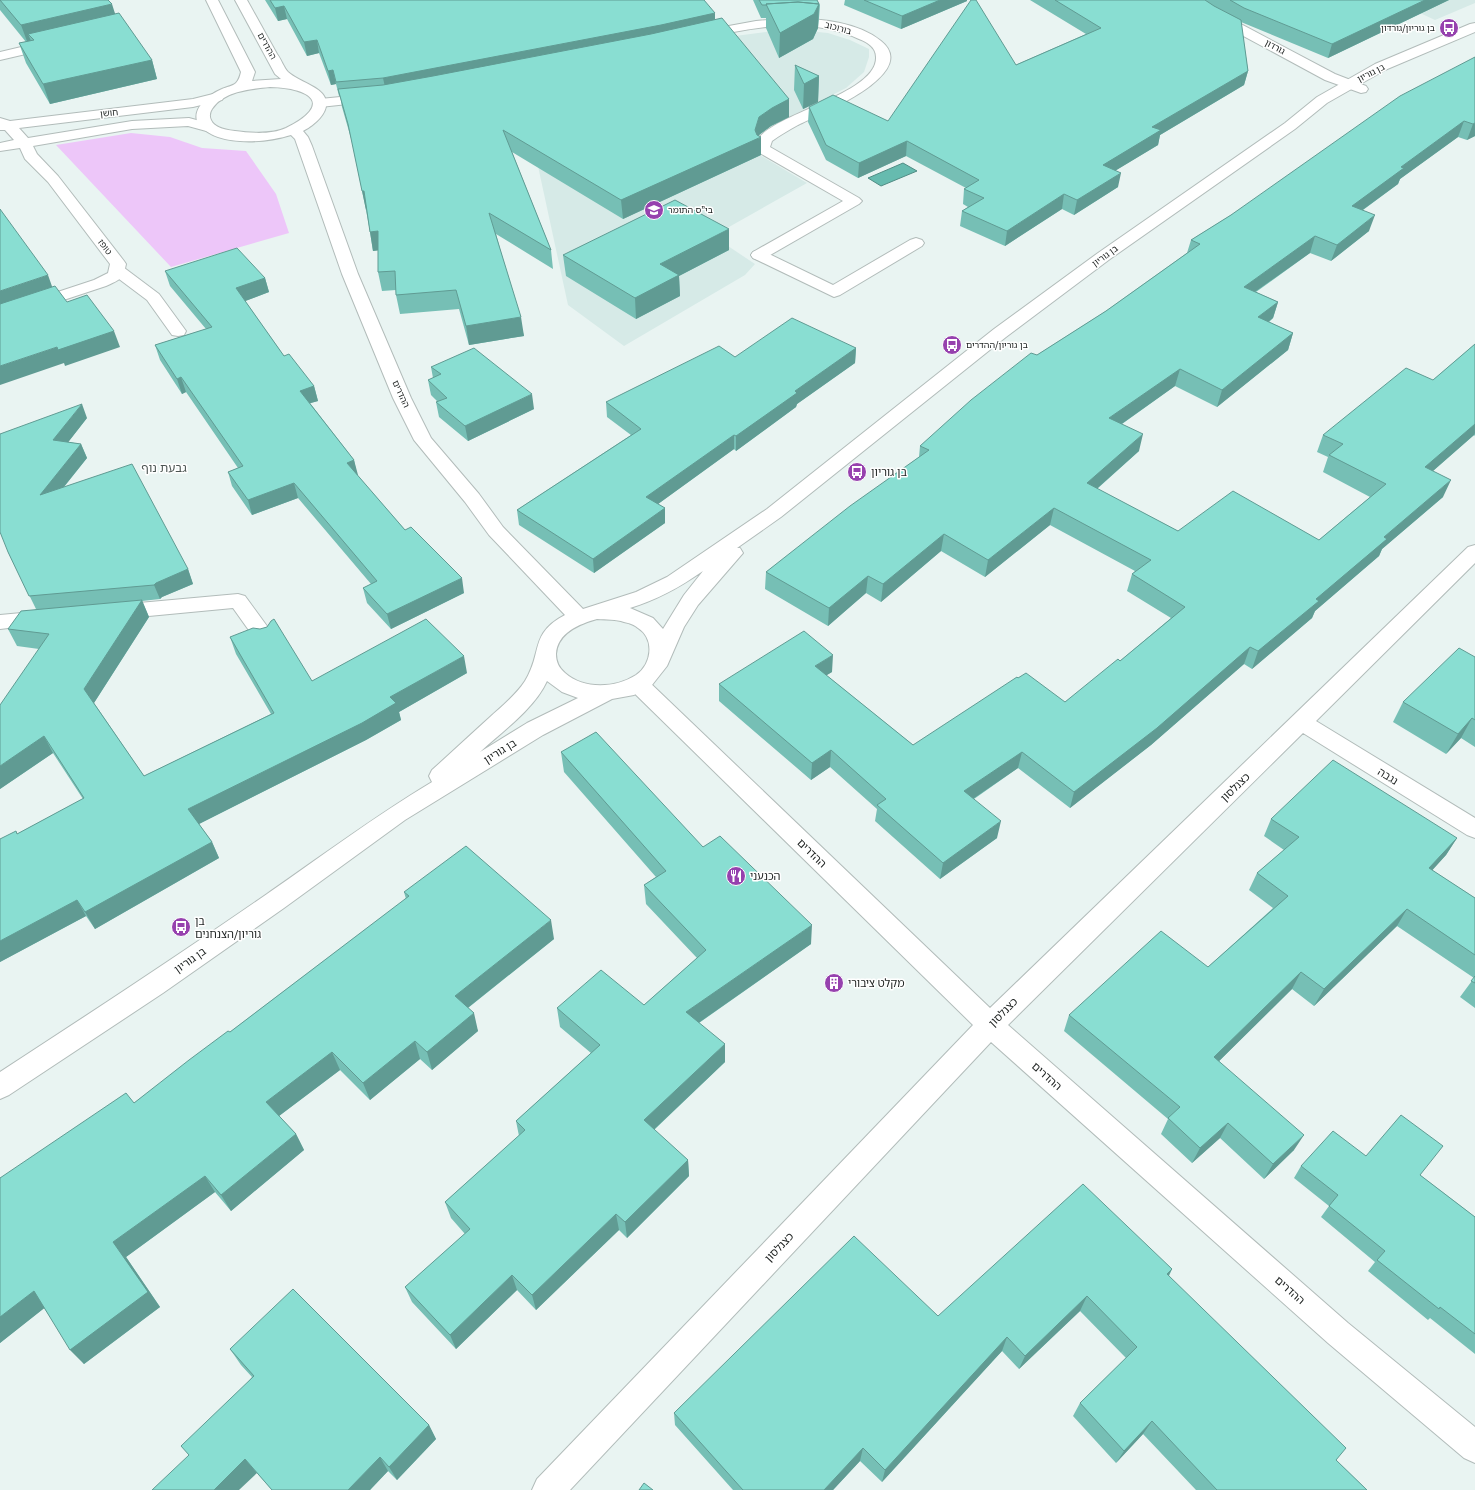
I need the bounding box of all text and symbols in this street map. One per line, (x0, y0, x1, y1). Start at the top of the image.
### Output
bus stop icon: בן גוריון/גורדון (1438, 17, 1460, 39)
street label: בורוכוב (823, 19, 853, 37)
place label: בן גוריון/גורדון (1381, 22, 1435, 34)
street label: ההדרים (255, 30, 279, 62)
street label: גורדון (1263, 37, 1288, 58)
street label: בן גוריון (1355, 61, 1387, 85)
street label: חושן (99, 106, 119, 120)
school or university icon: בי"ס התומר (643, 199, 665, 221)
place label: בי"ס התומר (668, 204, 713, 216)
street label: טופז (95, 237, 115, 257)
street label: בן גוריון (1090, 242, 1120, 270)
bus stop icon: בן גוריון/ההדרים (941, 334, 963, 356)
place label: בן גוריון/ההדרים (966, 339, 1028, 351)
street label: ההדרים (390, 378, 412, 410)
district label: גבעת נוף (141, 460, 187, 476)
bus stop icon: בן גוריון (846, 461, 868, 483)
place label: בן גוריון (871, 465, 907, 479)
street label: בן גוריון (481, 736, 519, 766)
street label: נגבה (1375, 764, 1401, 788)
street label: כצנלסון (1217, 769, 1253, 804)
street label: ההדרים (794, 836, 830, 870)
restaurant icon: הכנעני (725, 865, 747, 887)
place label: הכנעני (750, 869, 781, 883)
place label: בן גוריון/הצנחנים (195, 914, 261, 941)
bus stop icon: בן גוריון/הצנחנים (170, 916, 192, 938)
street label: בן גוריון (171, 944, 209, 976)
building icon: מקלט ציבורי (823, 972, 845, 994)
place label: מקלט ציבורי (848, 976, 904, 990)
street label: כצנלסון (985, 994, 1021, 1030)
street label: ההדרים (1029, 1059, 1065, 1093)
street label: כצנלסון (762, 1229, 797, 1265)
street label: ההדרים (1272, 1273, 1308, 1307)

